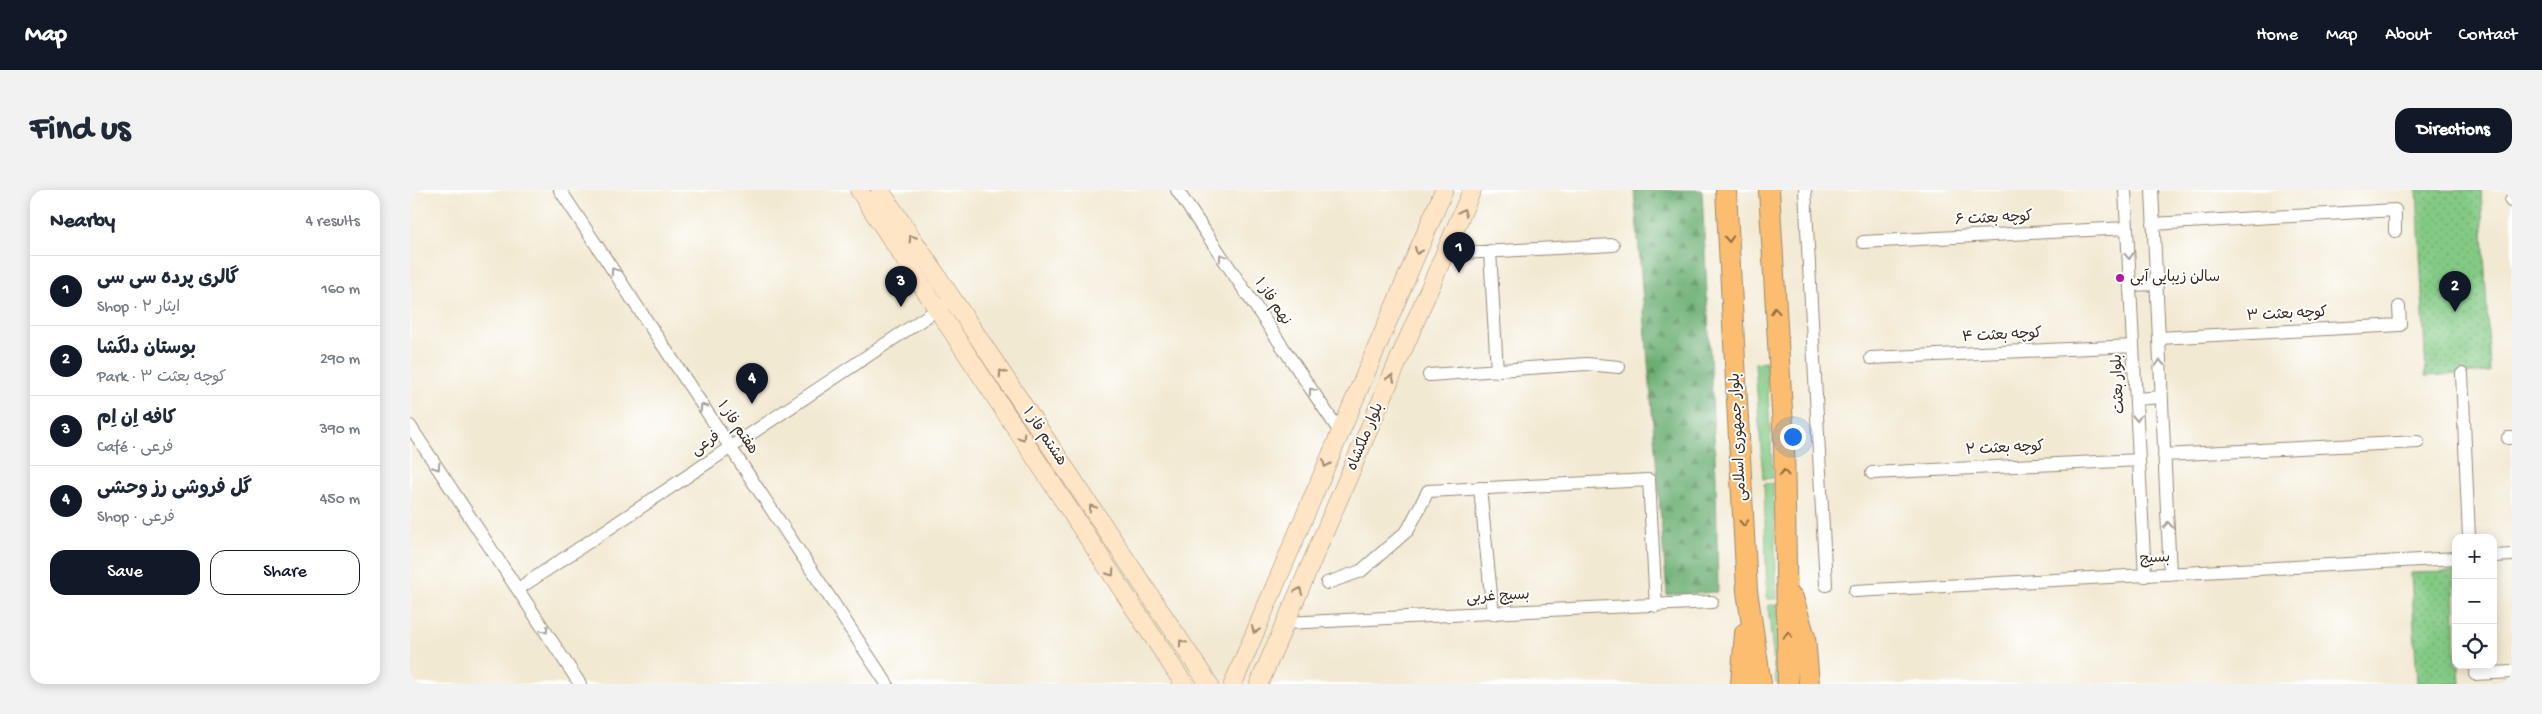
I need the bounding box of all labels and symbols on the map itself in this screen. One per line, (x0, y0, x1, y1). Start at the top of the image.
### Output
one-way arrow (1456, 208, 1467, 217)
street label: کوچه بعثت ۶ (1955, 208, 2033, 230)
pin: 1 (1443, 232, 1475, 273)
one-way arrow (909, 234, 918, 244)
one-way arrow (1723, 235, 1734, 243)
one-way arrow (1413, 246, 1424, 255)
one-way arrow (2123, 252, 2134, 260)
one-way arrow (1218, 253, 1228, 262)
pin: 3 (885, 266, 917, 307)
one-way arrow (610, 268, 620, 277)
place label: سالن زیبایی آبی (2130, 268, 2220, 287)
pin: 2 (2439, 271, 2471, 312)
marker: سالن زیبایی آبی (2114, 272, 2126, 284)
street label: نهم فاز ۱ (1249, 275, 1294, 330)
street label: کوچه بعثت ۳ (2246, 304, 2328, 326)
one-way arrow (1770, 306, 1781, 314)
street label: کوچه بعثت ۴ (1962, 325, 2042, 347)
street label: بلوار بعثت (2108, 354, 2130, 414)
one-way arrow (2155, 359, 2166, 367)
pin: 4 (736, 363, 768, 404)
one-way arrow (998, 369, 1008, 378)
street label: بلوار جمهوری اسلامی (1727, 372, 1751, 502)
one-way arrow (1386, 374, 1396, 382)
one-way arrow (1309, 388, 1319, 397)
street label: هفتم فاز ۱ (712, 398, 761, 459)
street label: بلوار ملکشاه (1344, 400, 1388, 474)
one-way arrow (700, 403, 710, 412)
street label: هشتم فاز ۱ (1017, 404, 1070, 470)
one-way arrow (2132, 415, 2143, 423)
your location (1780, 424, 1806, 450)
street label: فرعی (688, 428, 724, 460)
one-way arrow (1016, 432, 1025, 441)
street label: کوچه بعثت ۲ (1965, 438, 2045, 460)
one-way arrow (1321, 459, 1332, 468)
one-way arrow (431, 461, 440, 470)
one-way arrow (1779, 469, 1790, 477)
one-way arrow (1089, 505, 1098, 514)
one-way arrow (1738, 520, 1749, 528)
one-way arrow (2162, 521, 2173, 529)
street label: بسیج (2139, 549, 2171, 569)
one-way arrow (1105, 568, 1115, 577)
street label: بسیج غربی (1466, 586, 1530, 608)
one-way arrow (1293, 587, 1304, 596)
one-way arrow (538, 625, 548, 634)
one-way arrow (1251, 625, 1262, 634)
one-way arrow (1783, 631, 1793, 639)
one-way arrow (1179, 640, 1188, 649)

